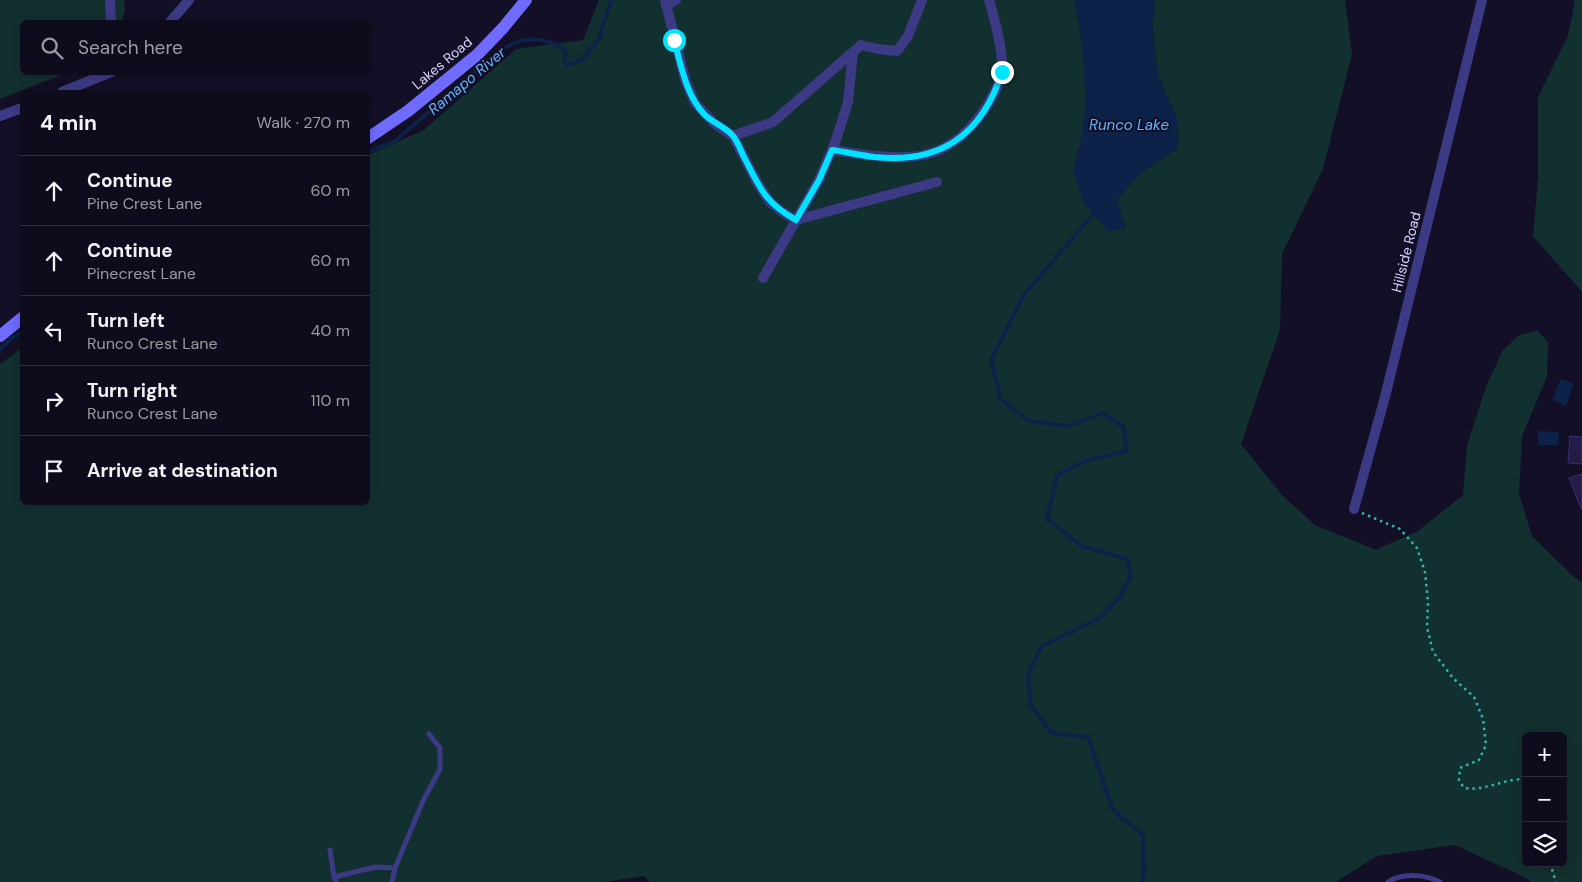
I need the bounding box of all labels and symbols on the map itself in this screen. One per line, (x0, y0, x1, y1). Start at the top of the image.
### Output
route start (663, 29, 686, 52)
street label: Lakes Road (408, 33, 476, 93)
water label: Ramapo River (424, 42, 510, 119)
route end (991, 61, 1014, 84)
water label: Runco Lake (1089, 115, 1169, 135)
street label: Hillside Road (1387, 210, 1425, 294)

